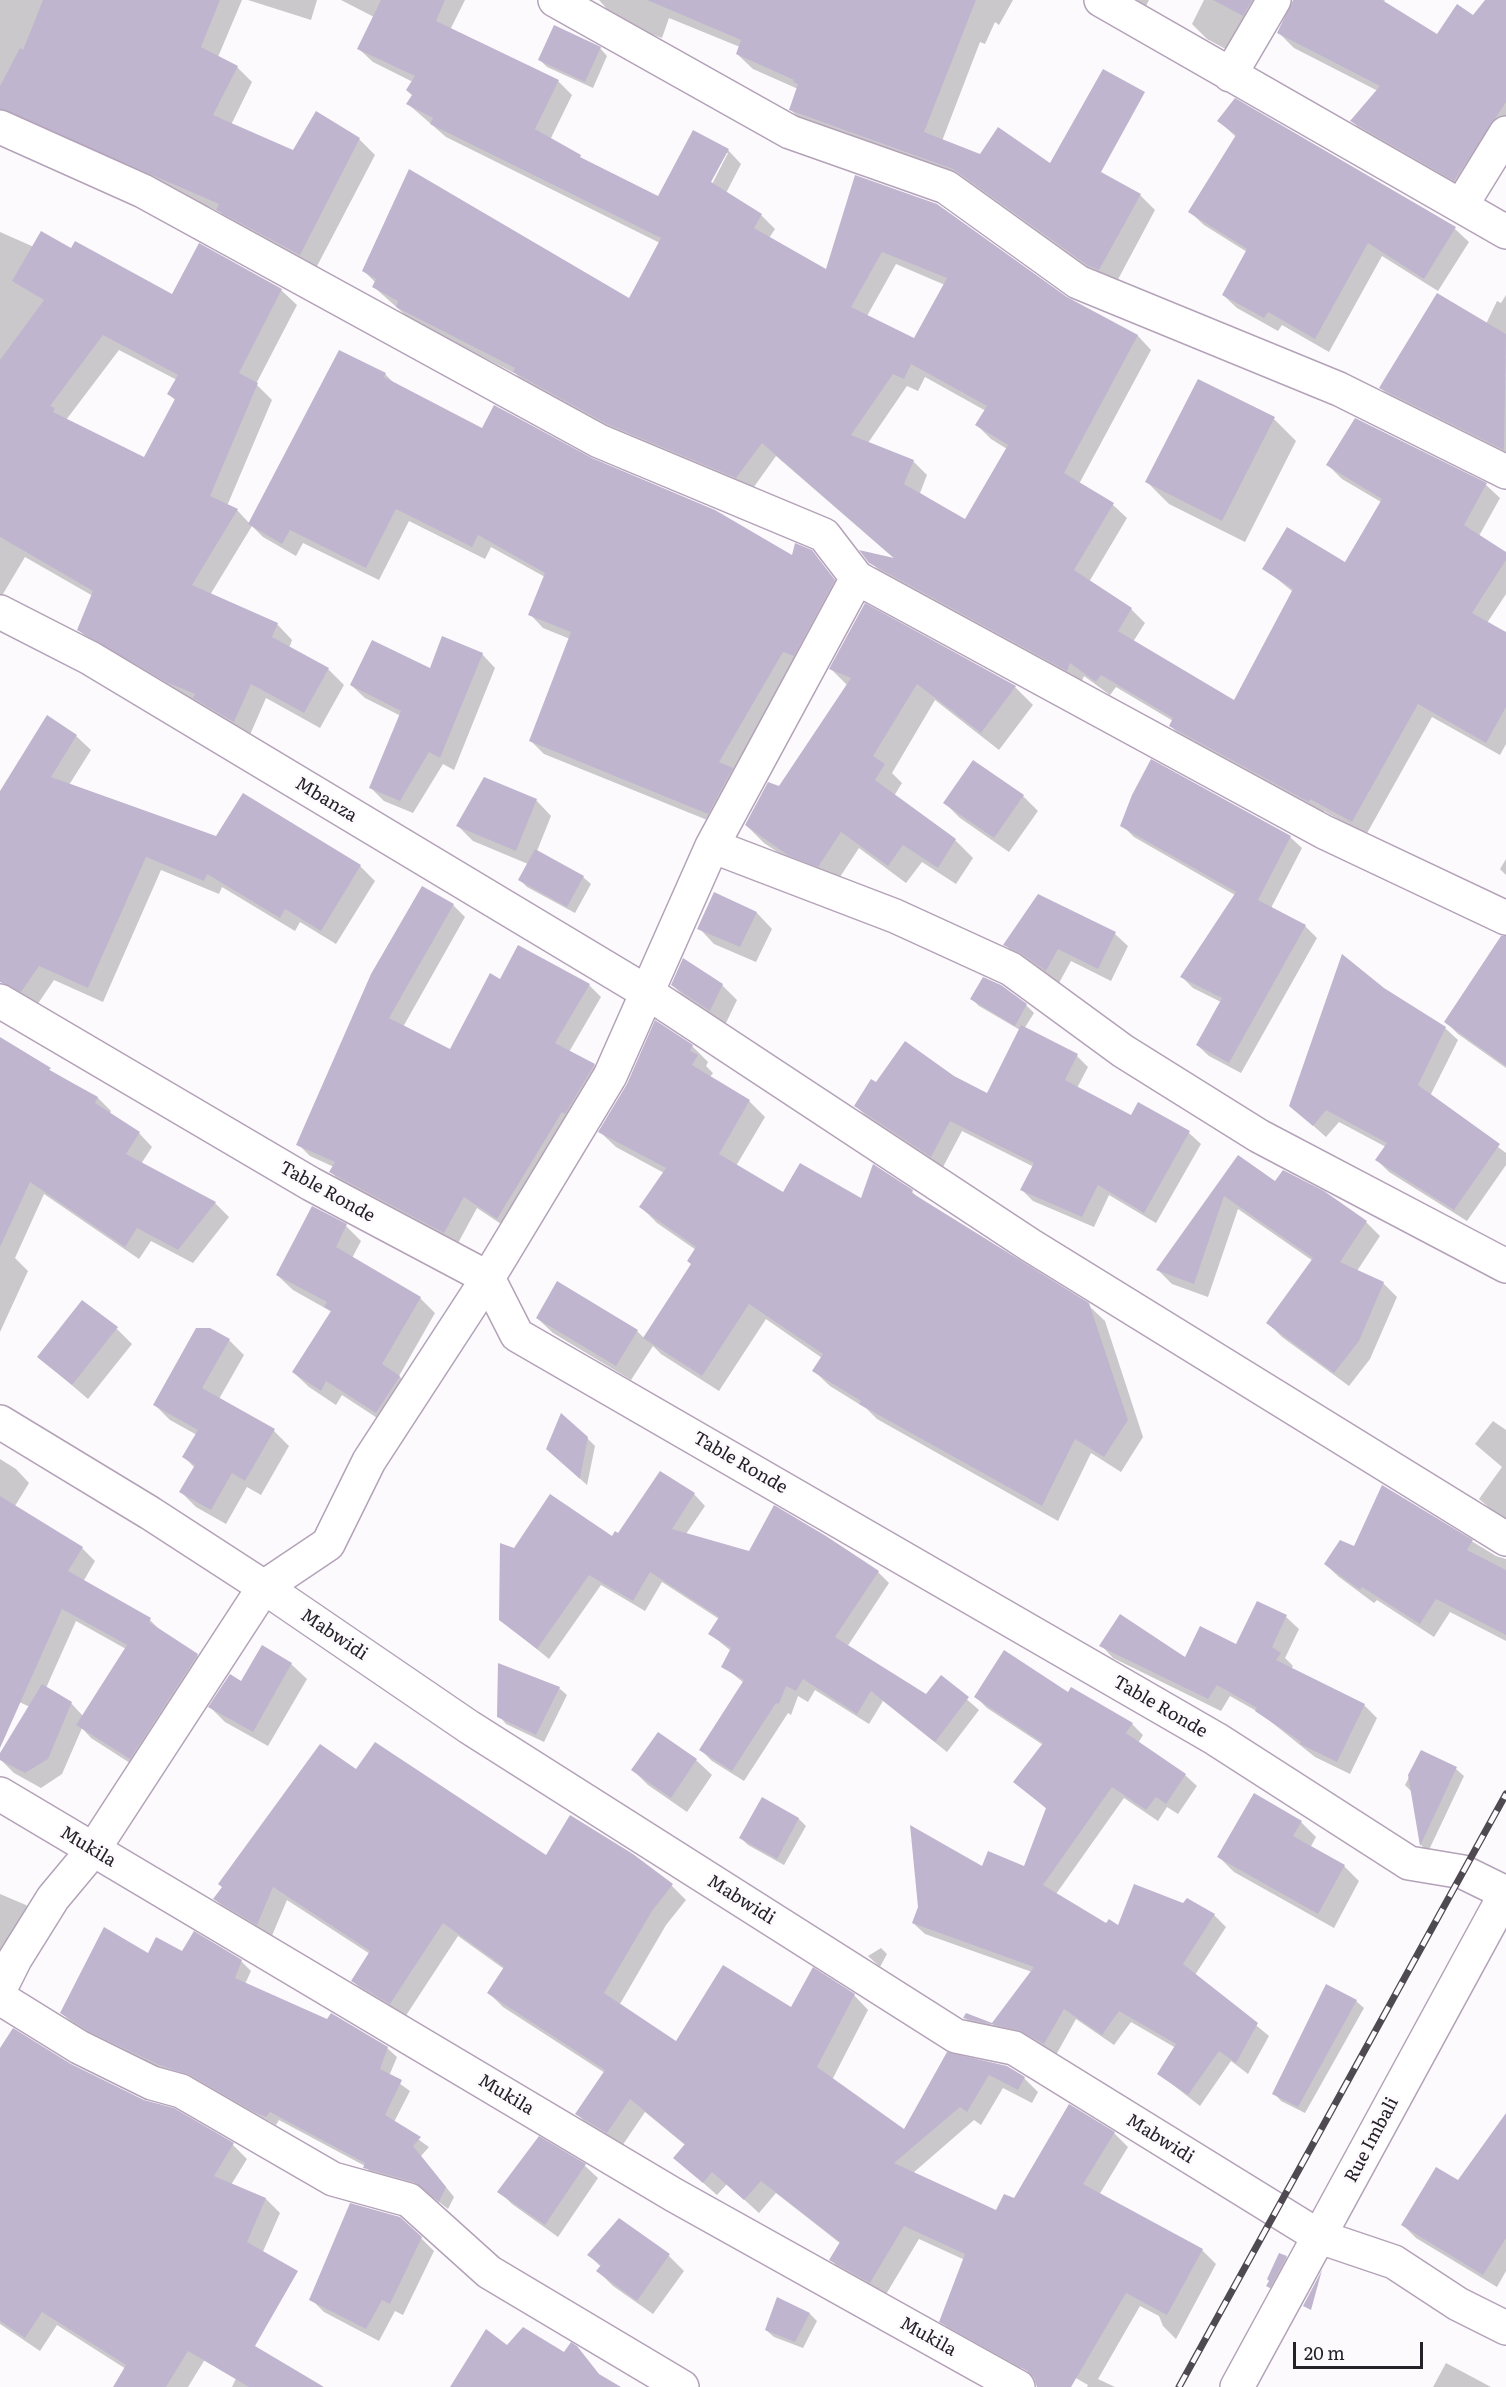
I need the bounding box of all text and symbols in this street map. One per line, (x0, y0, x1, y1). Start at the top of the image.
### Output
street label: Mbanza (291, 773, 361, 827)
street label: Table Ronde (276, 1157, 378, 1227)
street label: Table Ronde (689, 1427, 791, 1499)
street label: Mabwidi (296, 1605, 372, 1665)
street label: Table Ronde (1109, 1671, 1211, 1743)
street label: Mukila (56, 1822, 120, 1872)
street label: Mabwidi (703, 1871, 779, 1929)
street label: Mukila (474, 2070, 538, 2120)
street label: Rue Imbali (1341, 2094, 1403, 2186)
street label: Mabwidi (1122, 2110, 1198, 2168)
street label: Mukila (896, 2313, 960, 2361)
scale bar (1296, 2330, 1426, 2368)
text: 20 m (1304, 2339, 1345, 2366)

